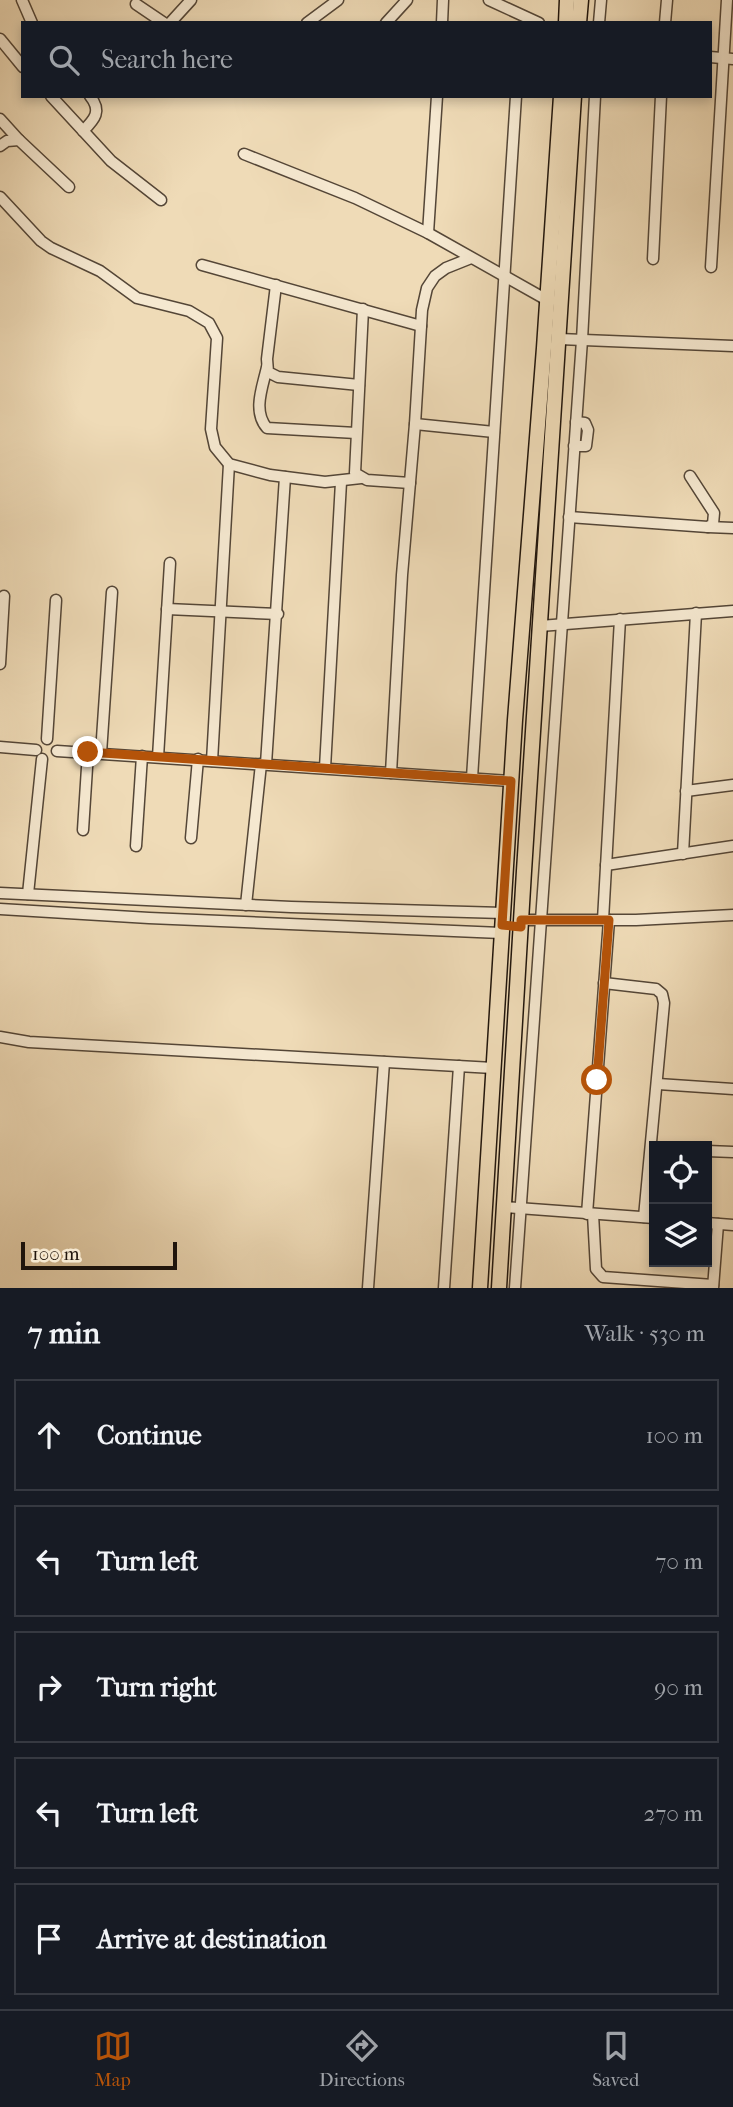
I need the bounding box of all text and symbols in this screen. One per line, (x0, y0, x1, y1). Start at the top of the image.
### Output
search box (21, 21, 712, 98)
icon: search (45, 41, 83, 79)
text: Search here (101, 44, 233, 75)
route end (72, 736, 103, 767)
route start (581, 1064, 612, 1095)
map controls (649, 1141, 712, 1267)
button: locate (649, 1141, 712, 1204)
button: layers (649, 1204, 712, 1267)
scale bar (21, 1239, 177, 1271)
text: 100 m (32, 1243, 80, 1265)
text: 7 min (28, 1316, 100, 1351)
text: Walk · 530 m (585, 1320, 705, 1347)
icon: ahead (30, 1416, 68, 1454)
text: Continue (97, 1420, 202, 1451)
text: 100 m (645, 1422, 703, 1449)
icon: left (30, 1542, 68, 1580)
text: Turn left (97, 1546, 198, 1577)
text: 70 m (655, 1548, 703, 1575)
icon: right (30, 1668, 68, 1706)
text: Turn right (97, 1672, 217, 1703)
text: 90 m (654, 1674, 703, 1701)
icon: left (30, 1794, 68, 1832)
text: Turn left (97, 1798, 198, 1829)
text: 270 m (643, 1800, 703, 1827)
icon: arrive (30, 1920, 68, 1958)
text: Arrive at destination (97, 1924, 327, 1955)
tab: Map (94, 2027, 132, 2091)
tab: Directions (319, 2027, 405, 2091)
tab: Saved (592, 2027, 639, 2091)

